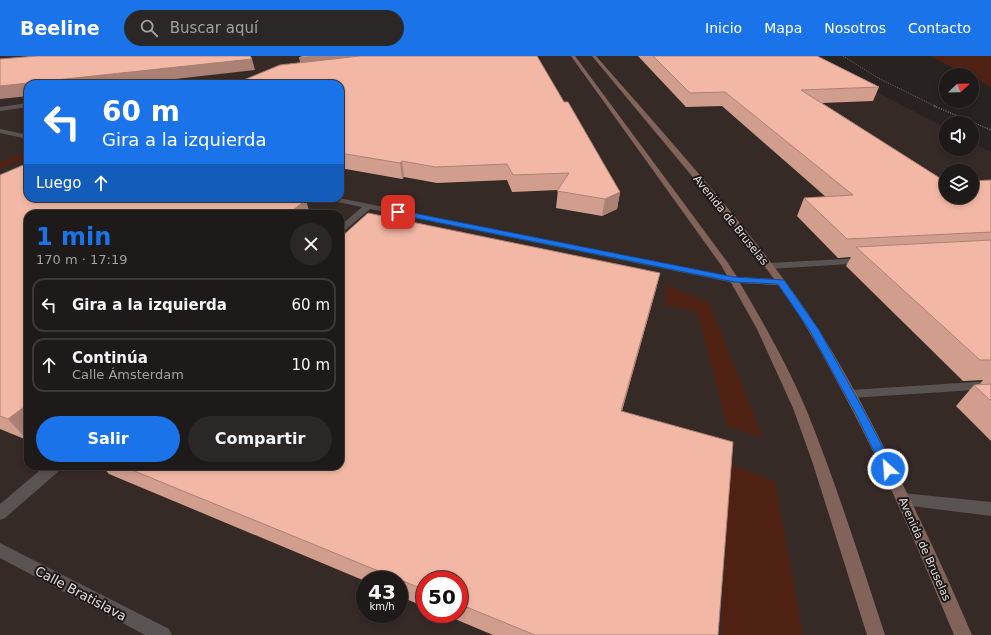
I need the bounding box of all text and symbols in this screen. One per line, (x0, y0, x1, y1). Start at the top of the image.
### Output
search box (124, 10, 404, 46)
text: Beeline (20, 17, 100, 39)
icon: search (138, 17, 160, 39)
text: Buscar aquí (170, 19, 258, 37)
text: Inicio (705, 20, 742, 36)
text: Mapa (764, 20, 802, 36)
text: Nosotros (824, 20, 886, 36)
text: Contacto (908, 20, 971, 36)
north arrow (939, 68, 979, 108)
map controls (939, 68, 979, 204)
text: 60 m (102, 95, 180, 128)
icon: left (36, 96, 88, 148)
button: sound (939, 116, 979, 156)
text: Gira a la izquierda (102, 129, 267, 150)
button: layers (939, 164, 979, 204)
icon: ahead (90, 172, 112, 194)
street label: Avenida de Bruselas (690, 173, 771, 268)
text: Luego (36, 174, 82, 192)
pin (381, 195, 415, 229)
icon: arrive (387, 201, 409, 223)
text: 1 min (36, 223, 111, 251)
button: close (290, 223, 332, 265)
text: 170 m · 17:19 (36, 252, 127, 267)
icon: left (38, 294, 60, 316)
text: Gira a la izquierda (72, 296, 227, 314)
text: 60 m (292, 296, 330, 314)
text: Continúa (72, 349, 148, 367)
icon: ahead (38, 354, 60, 376)
text: 10 m (292, 356, 330, 374)
text: Calle Ámsterdam (72, 367, 184, 382)
button: Salir (36, 416, 180, 462)
button: Compartir (188, 416, 332, 462)
position arrow (867, 448, 909, 490)
street label: Avenida de Bruselas (896, 496, 953, 603)
street label: Calle Bratislava (32, 563, 129, 624)
speed limit sign: 50 (416, 571, 468, 623)
text: 43 (368, 580, 396, 604)
text: km/h (369, 601, 395, 612)

